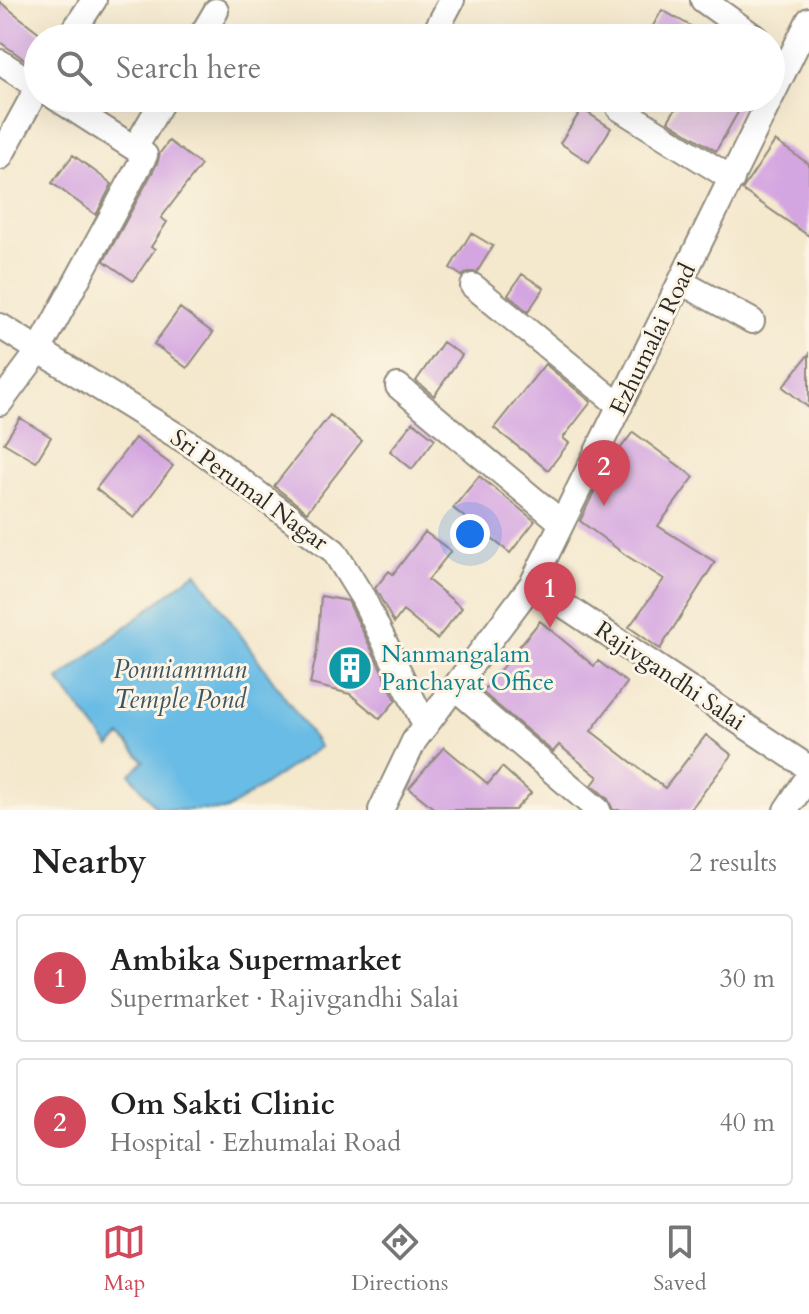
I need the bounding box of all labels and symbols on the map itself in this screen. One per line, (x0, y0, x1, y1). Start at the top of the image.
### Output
street label: Ezhumalai Road (602, 257, 704, 420)
street label: Sri Perumal Nagar (163, 422, 335, 559)
pin: 2 (578, 440, 630, 506)
your location (450, 514, 490, 554)
pin: 1 (524, 562, 576, 628)
street label: Rajivgandhi Salai (588, 613, 752, 739)
place label: Nanmangalam Panchayat Office (381, 638, 554, 699)
building icon: Nanmangalam Panchayat Office (326, 644, 374, 692)
water label: Ponniamman Temple Pond (113, 652, 248, 717)

